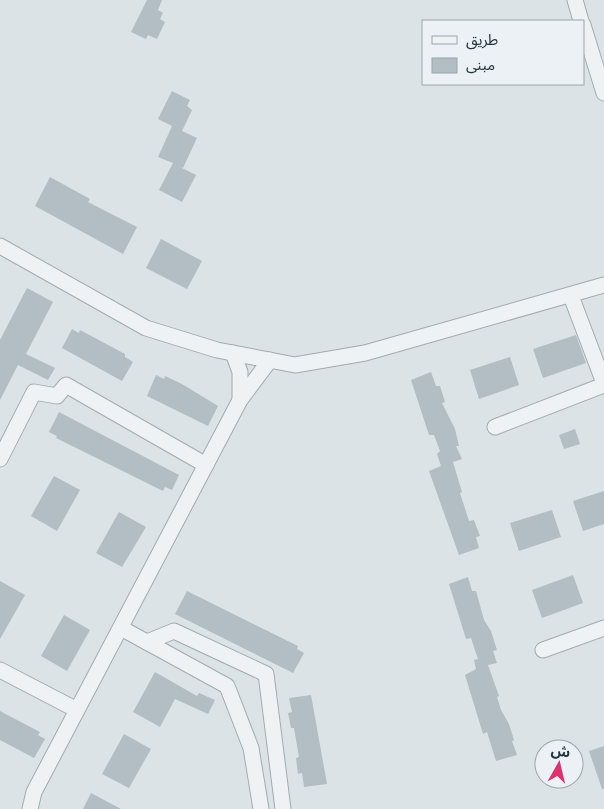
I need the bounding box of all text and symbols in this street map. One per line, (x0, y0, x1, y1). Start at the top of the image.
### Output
legend (422, 20, 584, 85)
text: طريق (466, 31, 498, 50)
text: مبنى (466, 56, 495, 74)
north arrow (534, 739, 584, 789)
text: ش (550, 742, 571, 760)

